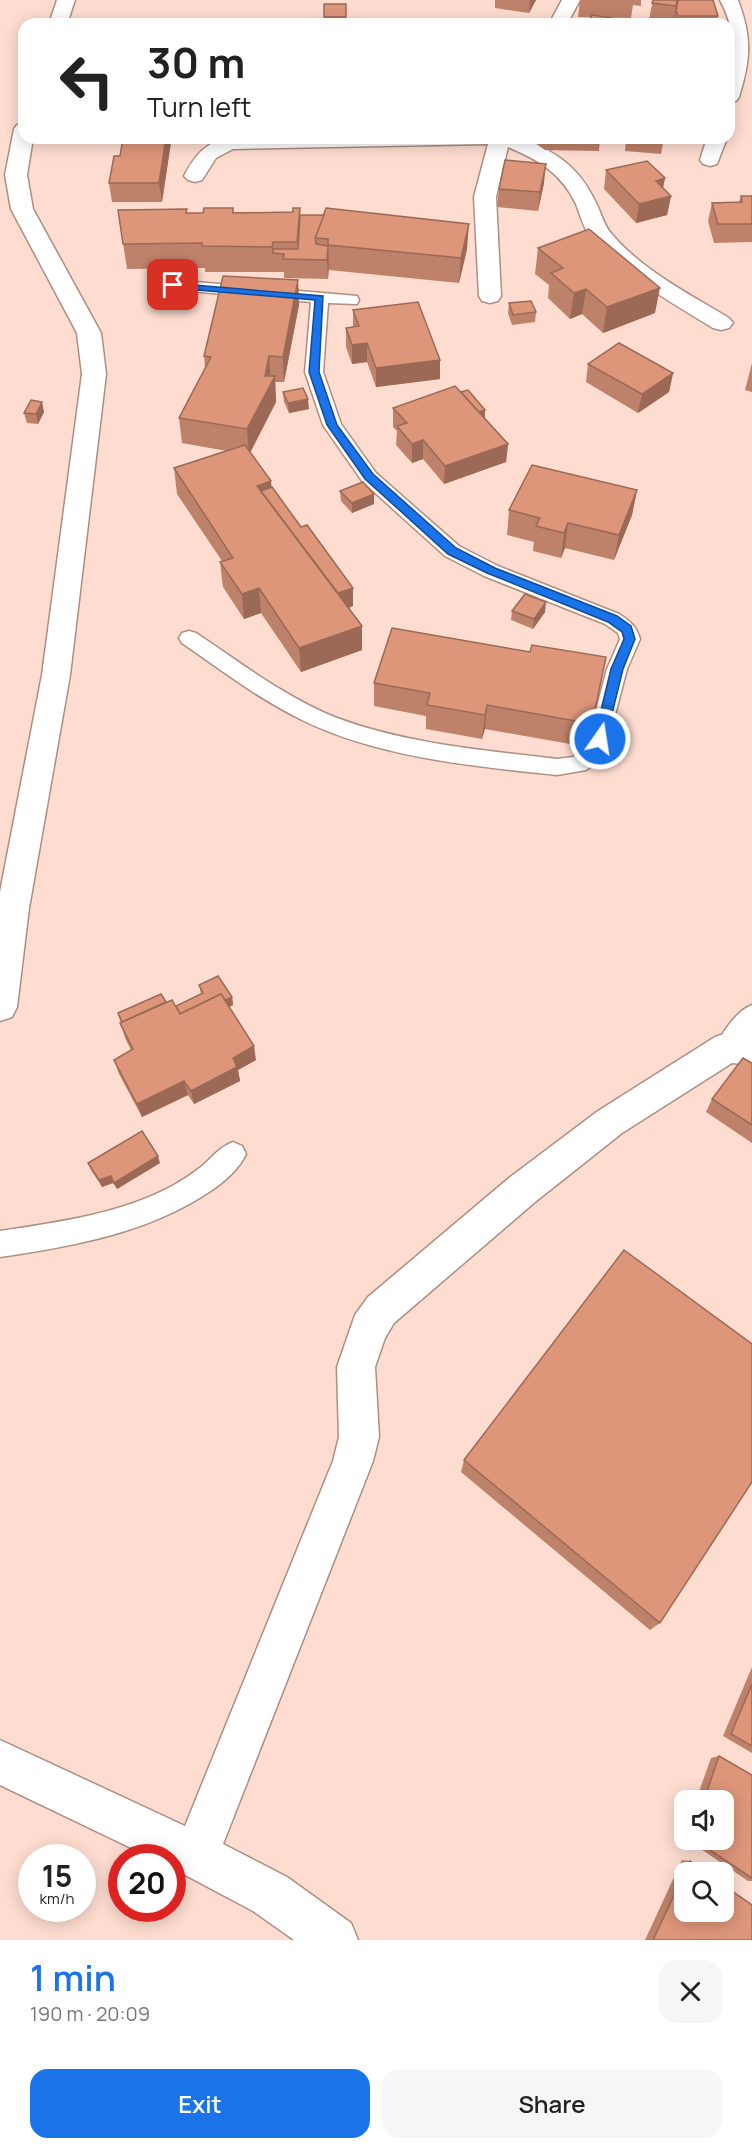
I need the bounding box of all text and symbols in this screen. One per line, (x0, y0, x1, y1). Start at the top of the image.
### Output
text: 30 m (147, 33, 245, 91)
icon: left (48, 42, 126, 120)
text: Turn left (147, 88, 251, 125)
pin (147, 259, 198, 310)
icon: arrive (156, 268, 189, 301)
position arrow (568, 707, 632, 771)
map controls (674, 1790, 734, 1922)
button: sound (674, 1790, 734, 1850)
speed limit sign: 20 (108, 1844, 186, 1922)
text: 15 (42, 1855, 72, 1896)
button: search (674, 1862, 734, 1922)
text: km/h (40, 1888, 74, 1909)
text: 1 min (30, 1953, 116, 2002)
button: close (659, 1960, 722, 2023)
text: 190 m · 20:09 (30, 2000, 150, 2027)
button: Exit (30, 2069, 370, 2138)
button: Share (382, 2069, 722, 2138)

